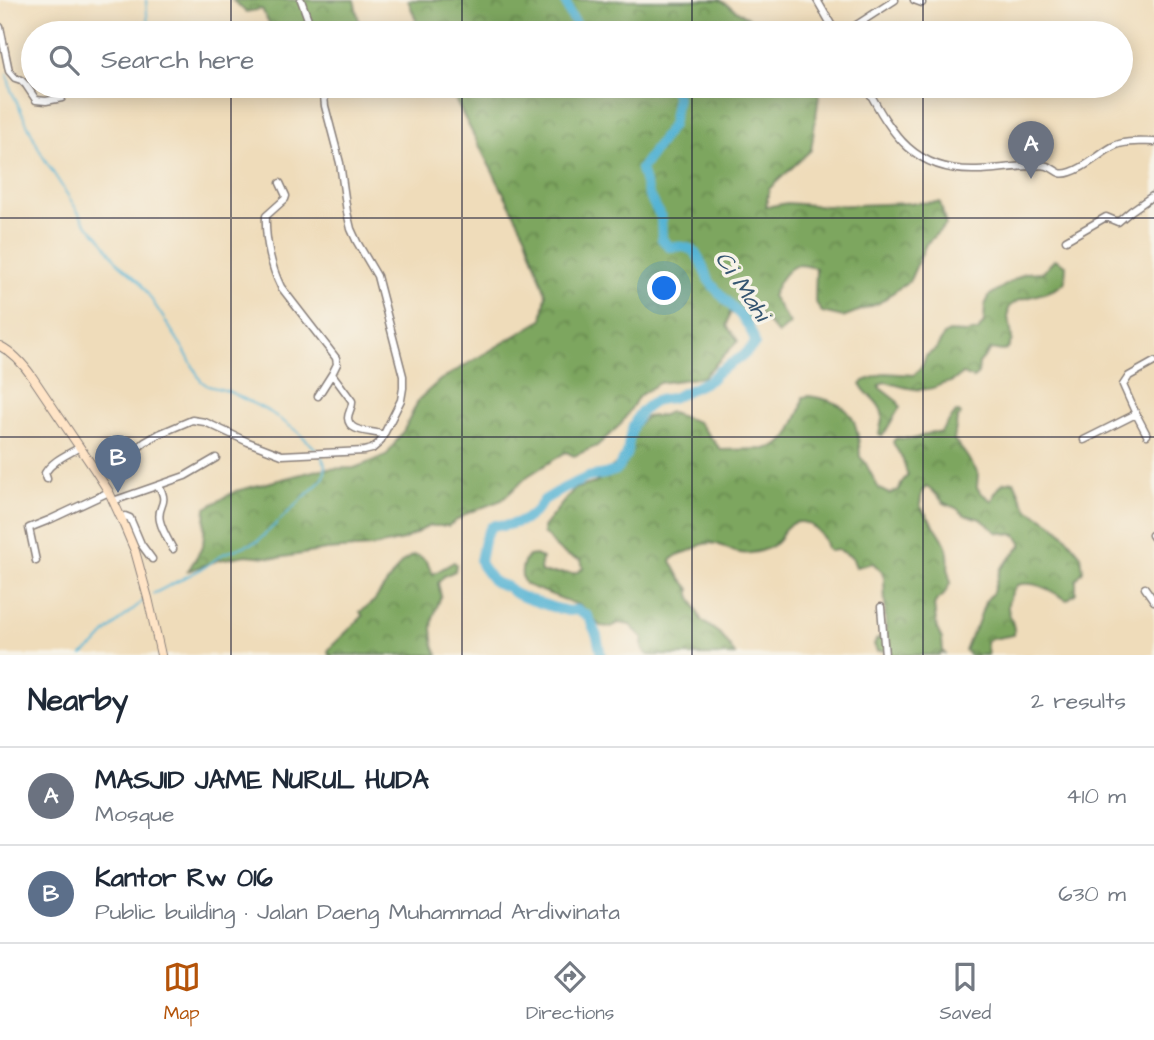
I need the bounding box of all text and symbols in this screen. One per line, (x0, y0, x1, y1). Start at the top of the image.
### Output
search box (21, 21, 1133, 98)
icon: search (45, 41, 83, 79)
text: Search here (101, 42, 254, 78)
pin: A (1008, 121, 1054, 179)
water label: Ci Mahi (706, 244, 780, 331)
your location (647, 271, 681, 305)
pin: B (95, 435, 141, 493)
text: Nearby (28, 680, 128, 722)
text: 2 results (1031, 685, 1126, 717)
text: MASJID JAME NURUL HUDA (95, 762, 429, 798)
text: A (44, 780, 58, 812)
text: 410 m (1066, 780, 1126, 812)
text: Mosque (95, 798, 174, 830)
text: Kantor Rw 016 (95, 860, 273, 896)
text: B (43, 878, 59, 910)
text: 630 m (1058, 878, 1126, 910)
text: Public building · Jalan Daeng Muhammad Ardiwinata (95, 896, 620, 928)
tab: Map (163, 958, 201, 1027)
tab: Directions (526, 958, 614, 1027)
tab: Saved (940, 958, 991, 1027)

